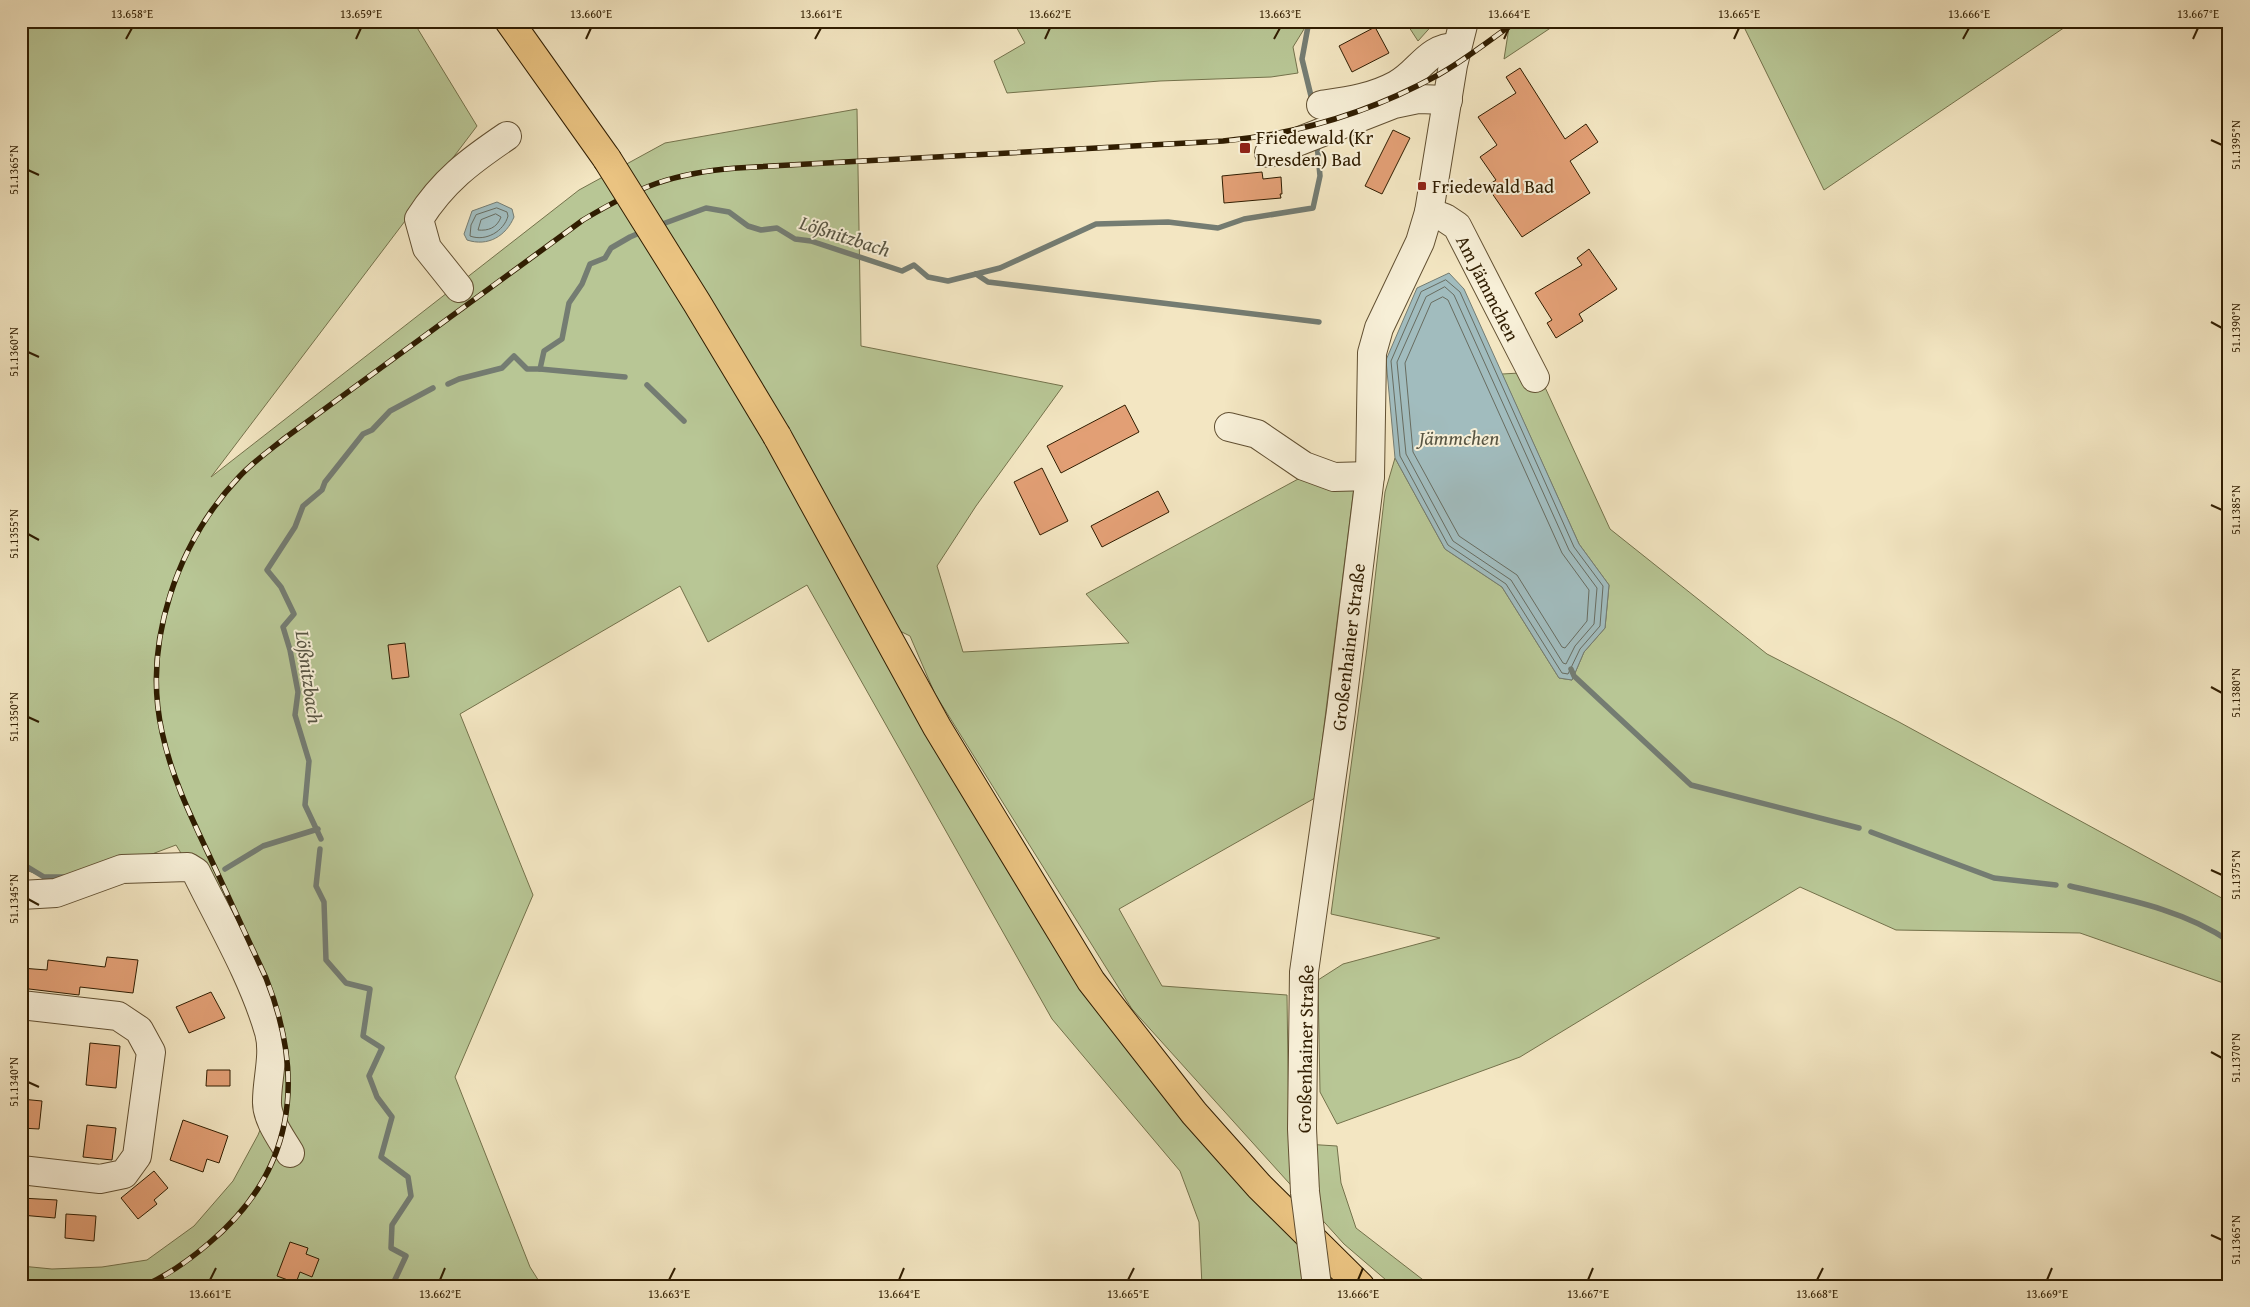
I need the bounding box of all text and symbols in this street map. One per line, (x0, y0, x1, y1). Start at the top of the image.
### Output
text: 13.658°E (111, 5, 153, 22)
text: 13.659°E (340, 5, 382, 22)
text: 13.660°E (570, 5, 612, 22)
text: 13.661°E (800, 5, 842, 22)
text: 13.662°E (1029, 5, 1071, 22)
text: 13.663°E (1259, 5, 1301, 22)
text: 13.664°E (1488, 5, 1530, 22)
text: 13.665°E (1718, 5, 1760, 22)
text: 13.666°E (1948, 5, 1990, 22)
text: 13.667°E (2177, 5, 2219, 22)
text: 51.1395°N (2227, 120, 2244, 170)
place label: Friedewald (Kr Dresden) Bad (1256, 123, 1374, 173)
marker: Friedewald (Kr Dresden) Bad (1238, 141, 1252, 155)
text: 51.1365°N (5, 145, 22, 195)
place label: Friedewald Bad (1432, 172, 1555, 200)
marker: Friedewald Bad (1416, 180, 1428, 192)
water label: Lößnitzbach (795, 207, 894, 264)
street label: Am Jämmchen (1449, 230, 1527, 346)
text: 51.1390°N (2227, 303, 2244, 353)
text: 51.1360°N (5, 327, 22, 377)
water label: Jämmchen (1416, 423, 1499, 452)
text: 51.1385°N (2227, 485, 2244, 535)
text: 51.1355°N (5, 509, 22, 559)
street label: Großenhainer Straße (1324, 562, 1372, 732)
water label: Lößnitzbach (288, 628, 330, 725)
text: 51.1380°N (2227, 668, 2244, 718)
text: 51.1350°N (5, 692, 22, 742)
text: 51.1375°N (2227, 850, 2244, 900)
text: 51.1345°N (5, 874, 22, 924)
street label: Großenhainer Straße (1290, 964, 1320, 1133)
text: 51.1370°N (2227, 1033, 2244, 1083)
text: 51.1340°N (5, 1057, 22, 1107)
text: 51.1365°N (2227, 1215, 2244, 1265)
text: 13.661°E (189, 1285, 231, 1302)
text: 13.662°E (419, 1285, 461, 1302)
text: 13.663°E (648, 1285, 690, 1302)
text: 13.664°E (878, 1285, 920, 1302)
text: 13.665°E (1107, 1285, 1149, 1302)
text: 13.666°E (1337, 1285, 1379, 1302)
text: 13.667°E (1567, 1285, 1609, 1302)
text: 13.668°E (1796, 1285, 1838, 1302)
text: 13.669°E (2026, 1285, 2068, 1302)

